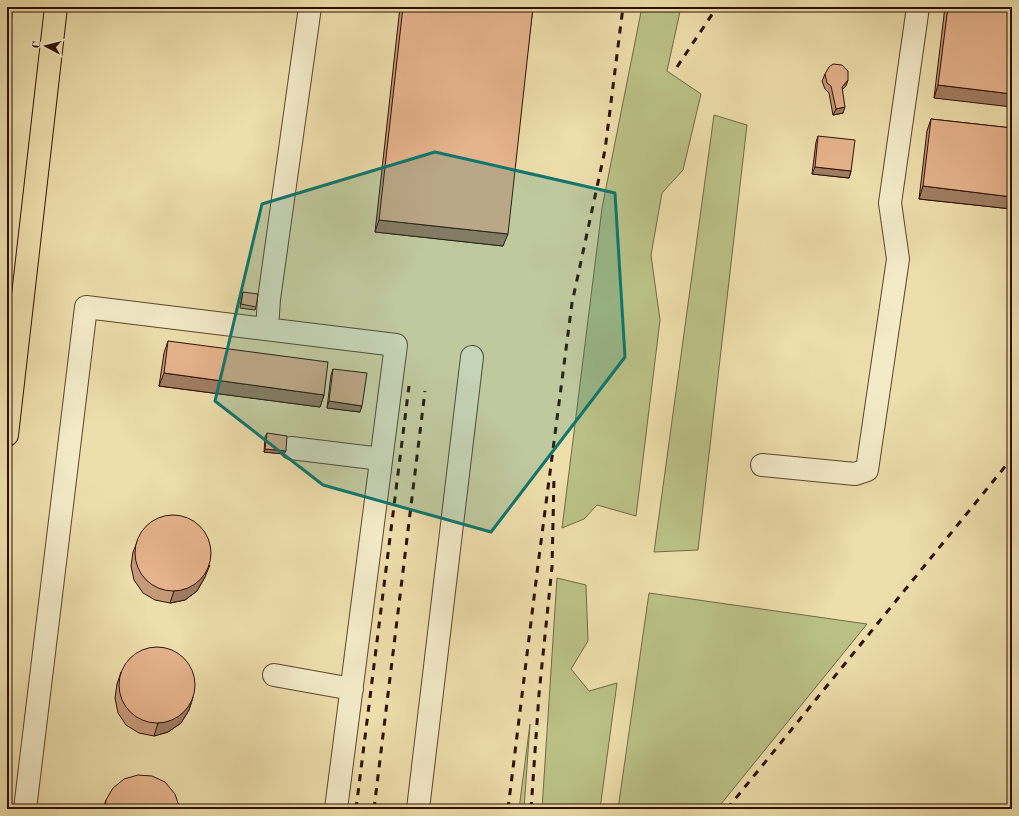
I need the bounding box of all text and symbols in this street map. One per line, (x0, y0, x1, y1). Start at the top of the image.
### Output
north arrow (26, 26, 66, 66)
text: С (32, 41, 43, 49)

